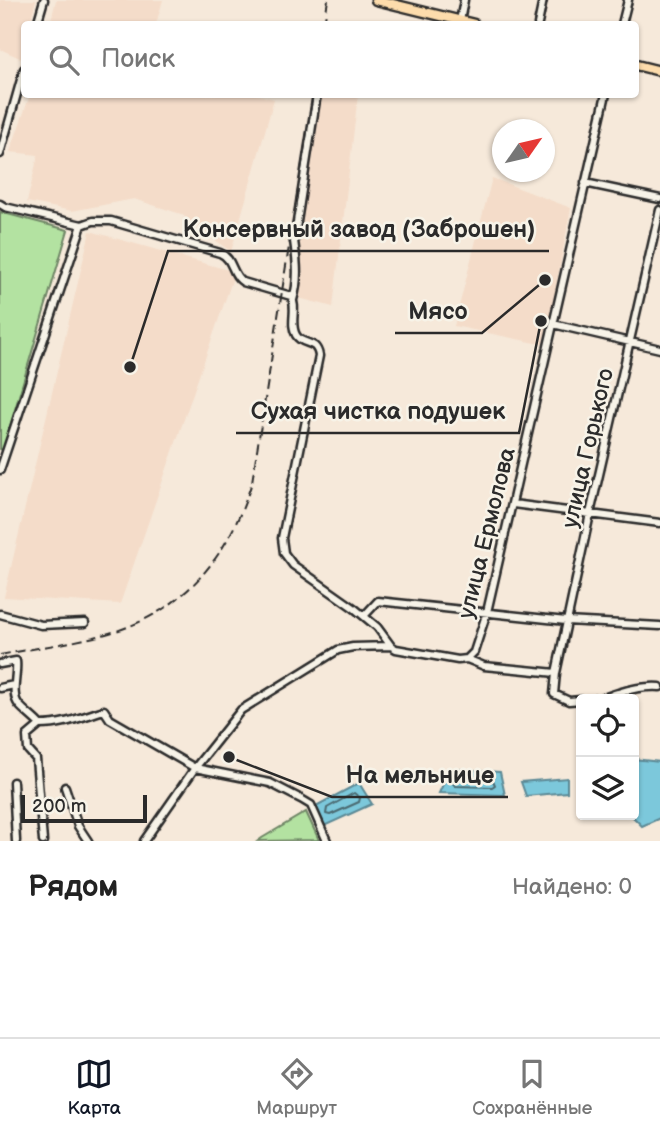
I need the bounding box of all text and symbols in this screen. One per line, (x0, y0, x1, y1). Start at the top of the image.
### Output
search box (21, 21, 639, 98)
icon: search (45, 41, 83, 79)
text: Поиск (101, 44, 175, 75)
north arrow (492, 119, 555, 182)
callout: Консервный завод (Заброшен) (168, 206, 549, 251)
text: Консервный завод (Заброшен) (183, 215, 535, 244)
callout: Мясо (395, 288, 482, 333)
text: Мясо (408, 297, 468, 326)
street label: улица Горького (556, 366, 620, 531)
callout: Сухая чистка подушек (236, 388, 519, 433)
text: Сухая чистка подушек (251, 397, 506, 426)
street label: улица Ермолова (452, 444, 522, 622)
map controls (576, 694, 639, 820)
button: locate (576, 694, 639, 757)
callout: На мельнице (332, 752, 508, 797)
button: layers (576, 757, 639, 820)
text: На мельнице (346, 761, 494, 790)
scale bar (21, 792, 147, 824)
text: 200 m (32, 795, 86, 818)
text: Рядом (28, 869, 118, 905)
text: Найдено: 0 (512, 873, 632, 901)
tab: Карта (68, 1055, 121, 1120)
tab: Маршрут (256, 1055, 337, 1120)
tab: Сохранённые (472, 1055, 592, 1120)

